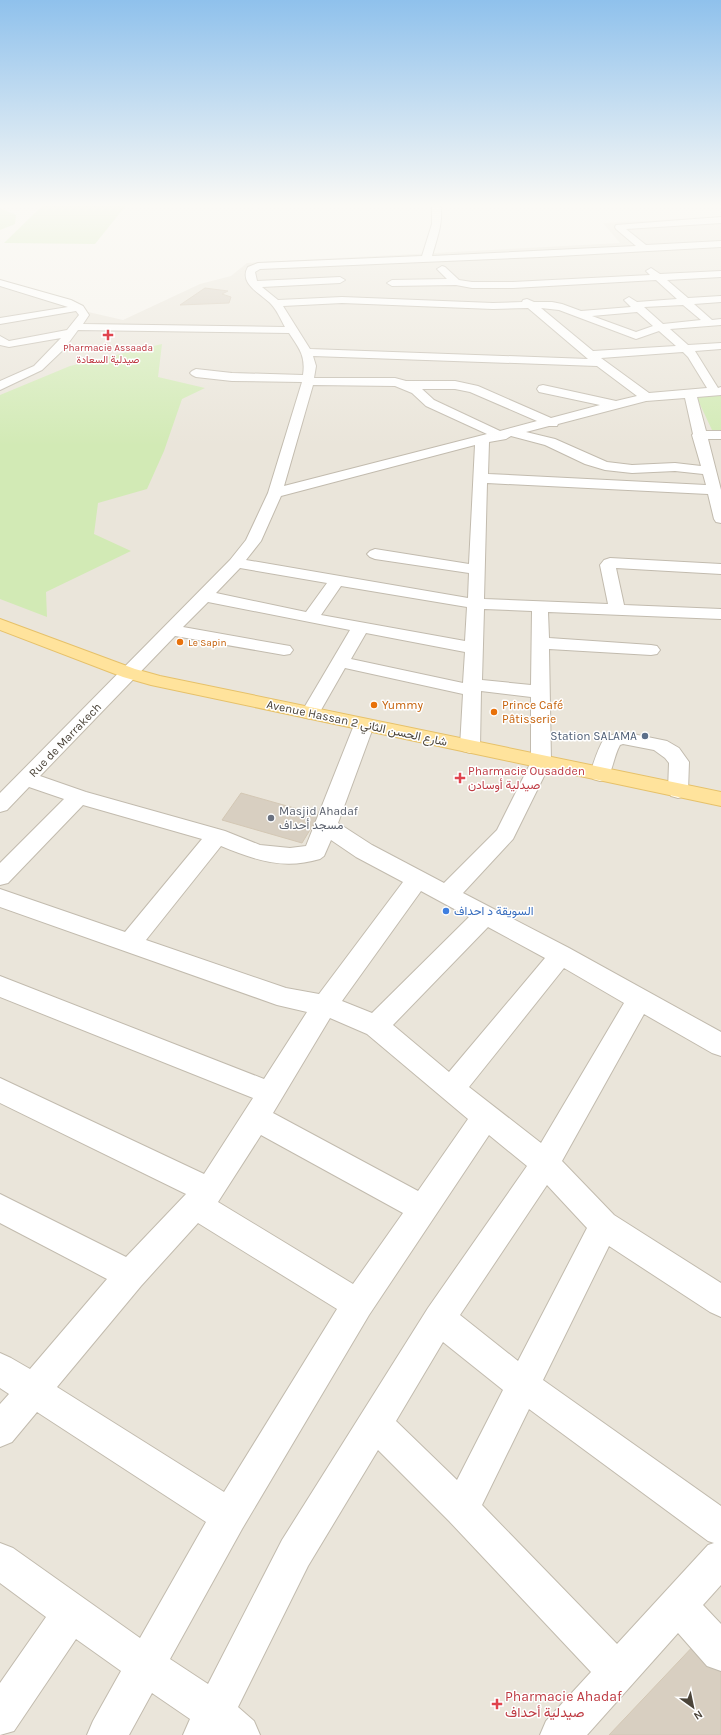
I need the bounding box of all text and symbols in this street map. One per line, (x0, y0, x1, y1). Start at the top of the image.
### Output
marker: Pharmacie Assaada صيدلية السعادة (103, 330, 113, 340)
place label: Pharmacie Assaada صيدلية السعادة (63, 342, 153, 366)
marker: Le Sapin (175, 637, 185, 647)
place label: Le Sapin (188, 637, 227, 649)
street label: Avenue Hassan 2 شارع الحسن الثاني (265, 697, 449, 752)
place label: Yummy (382, 698, 423, 712)
place label: Prince Café Pâtisserie (502, 698, 563, 726)
street label: Rue de Marrakech (26, 700, 104, 780)
marker: Yummy (369, 700, 379, 710)
marker: Prince Café Pâtisserie (489, 707, 499, 717)
place label: Station SALAMA (550, 729, 637, 743)
marker: Station SALAMA (640, 731, 650, 741)
place label: Pharmacie Ousadden صيدلية أوسادن (468, 764, 585, 793)
marker: Pharmacie Ousadden صيدلية أوسادن (455, 773, 465, 783)
place label: Masjid Ahadaf مسجد أحداف (279, 804, 359, 832)
marker: Masjid Ahadaf مسجد أحداف (266, 813, 276, 823)
place label: السويقة د احداف (454, 904, 533, 919)
marker: السويقة د احداف (441, 906, 451, 916)
north arrow (673, 1687, 713, 1727)
place label: Pharmacie Ahadaf صيدلية أحداف (505, 1688, 622, 1721)
marker: Pharmacie Ahadaf صيدلية أحداف (492, 1699, 502, 1709)
text: N (691, 1707, 705, 1723)

